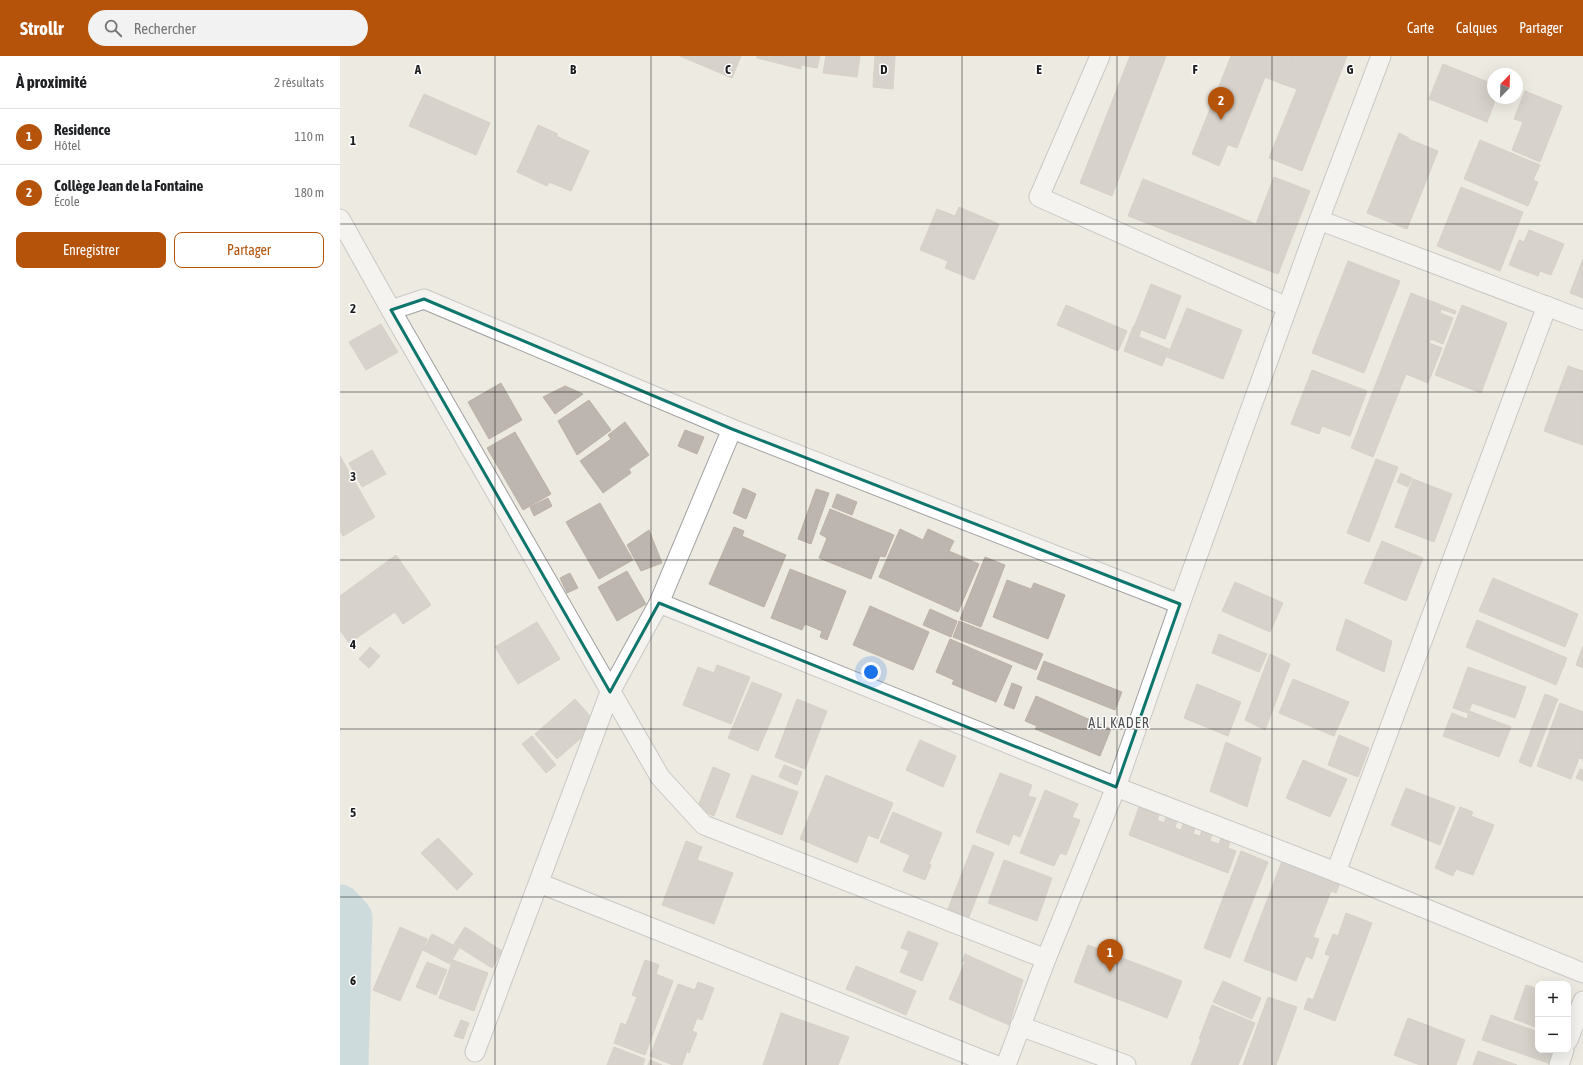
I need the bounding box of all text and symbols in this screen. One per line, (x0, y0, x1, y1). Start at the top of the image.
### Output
search box (88, 10, 368, 46)
text: Strollr (20, 17, 64, 39)
icon: search (102, 17, 124, 39)
text: Rechercher (134, 20, 196, 37)
text: Carte (1407, 20, 1434, 36)
text: Calques (1456, 20, 1497, 36)
text: Partager (1519, 20, 1563, 36)
text: A (414, 62, 422, 77)
text: B (570, 62, 577, 77)
text: C (725, 62, 731, 77)
text: D (880, 62, 888, 77)
text: E (1036, 62, 1042, 77)
text: F (1192, 62, 1198, 77)
text: G (1347, 62, 1354, 77)
north arrow (1487, 68, 1523, 104)
text: À proximité (16, 72, 87, 92)
text: 2 résultats (274, 75, 324, 90)
pin: 2 (1208, 87, 1234, 120)
text: Residence (54, 121, 111, 138)
text: 1 (26, 129, 32, 144)
text: 110 m (295, 129, 324, 144)
text: 1 (350, 133, 356, 148)
text: Hôtel (54, 138, 81, 153)
text: Collège Jean de la Fontaine (54, 177, 203, 194)
text: 2 (26, 185, 32, 200)
text: 180 m (295, 185, 324, 200)
text: École (54, 194, 80, 209)
button: Enregistrer (16, 232, 166, 268)
button: Partager (174, 232, 324, 268)
text: 2 (350, 301, 356, 316)
text: 3 (350, 469, 356, 484)
text: 4 (349, 637, 356, 652)
your location (861, 662, 881, 682)
district label: ALI KADER (1088, 715, 1150, 731)
text: 5 (350, 805, 356, 820)
pin: 1 (1097, 939, 1123, 972)
text: 6 (350, 973, 356, 988)
map controls (1535, 981, 1571, 1053)
button: + (1535, 981, 1571, 1017)
button: − (1535, 1017, 1571, 1053)

